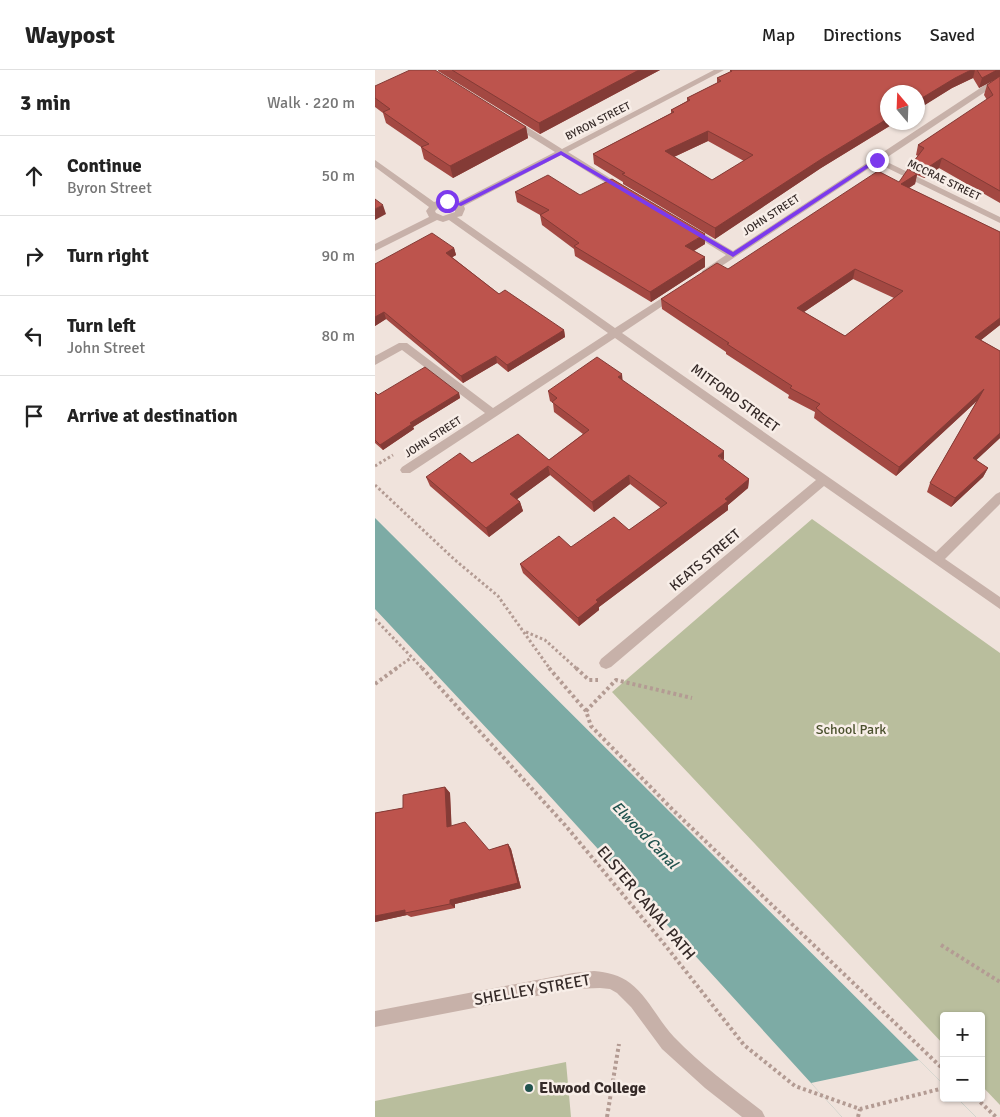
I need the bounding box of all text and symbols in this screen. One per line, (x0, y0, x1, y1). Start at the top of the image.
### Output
text: Waypost (25, 20, 115, 50)
text: Map (762, 24, 795, 46)
text: Directions (823, 24, 902, 46)
text: Saved (930, 24, 975, 46)
north arrow (880, 85, 925, 130)
text: 3 min (20, 90, 71, 116)
text: Walk · 220 m (267, 93, 355, 113)
street label: BYRON STREET (563, 99, 633, 143)
route end (866, 149, 889, 172)
text: Continue (67, 154, 142, 178)
street label: MCCRAE STREET (905, 157, 983, 204)
icon: ahead (20, 162, 48, 190)
text: 50 m (321, 166, 355, 186)
text: Byron Street (67, 178, 152, 198)
route start (436, 190, 459, 213)
street label: JOHN STREET (740, 192, 802, 238)
icon: right (20, 242, 48, 270)
text: Turn right (67, 244, 149, 268)
text: 90 m (321, 246, 355, 266)
text: Turn left (67, 314, 136, 338)
icon: left (20, 322, 48, 350)
text: 80 m (321, 326, 355, 346)
text: John Street (67, 338, 145, 358)
street label: MITFORD STREET (688, 360, 782, 436)
icon: arrive (20, 402, 48, 430)
text: Arrive at destination (67, 404, 238, 428)
street label: JOHN STREET (402, 414, 464, 460)
street label: KEATS STREET (666, 525, 744, 595)
park label: School Park (816, 721, 886, 738)
water label: Elwood Canal (608, 797, 683, 874)
street label: ELSTER CANAL PATH (592, 842, 700, 964)
street label: SHELLEY STREET (472, 970, 592, 1010)
map controls (940, 1012, 985, 1102)
button: + (940, 1012, 985, 1057)
button: − (940, 1057, 985, 1102)
place label: Elwood College (539, 1078, 646, 1098)
marker: Elwood College (523, 1082, 535, 1094)

